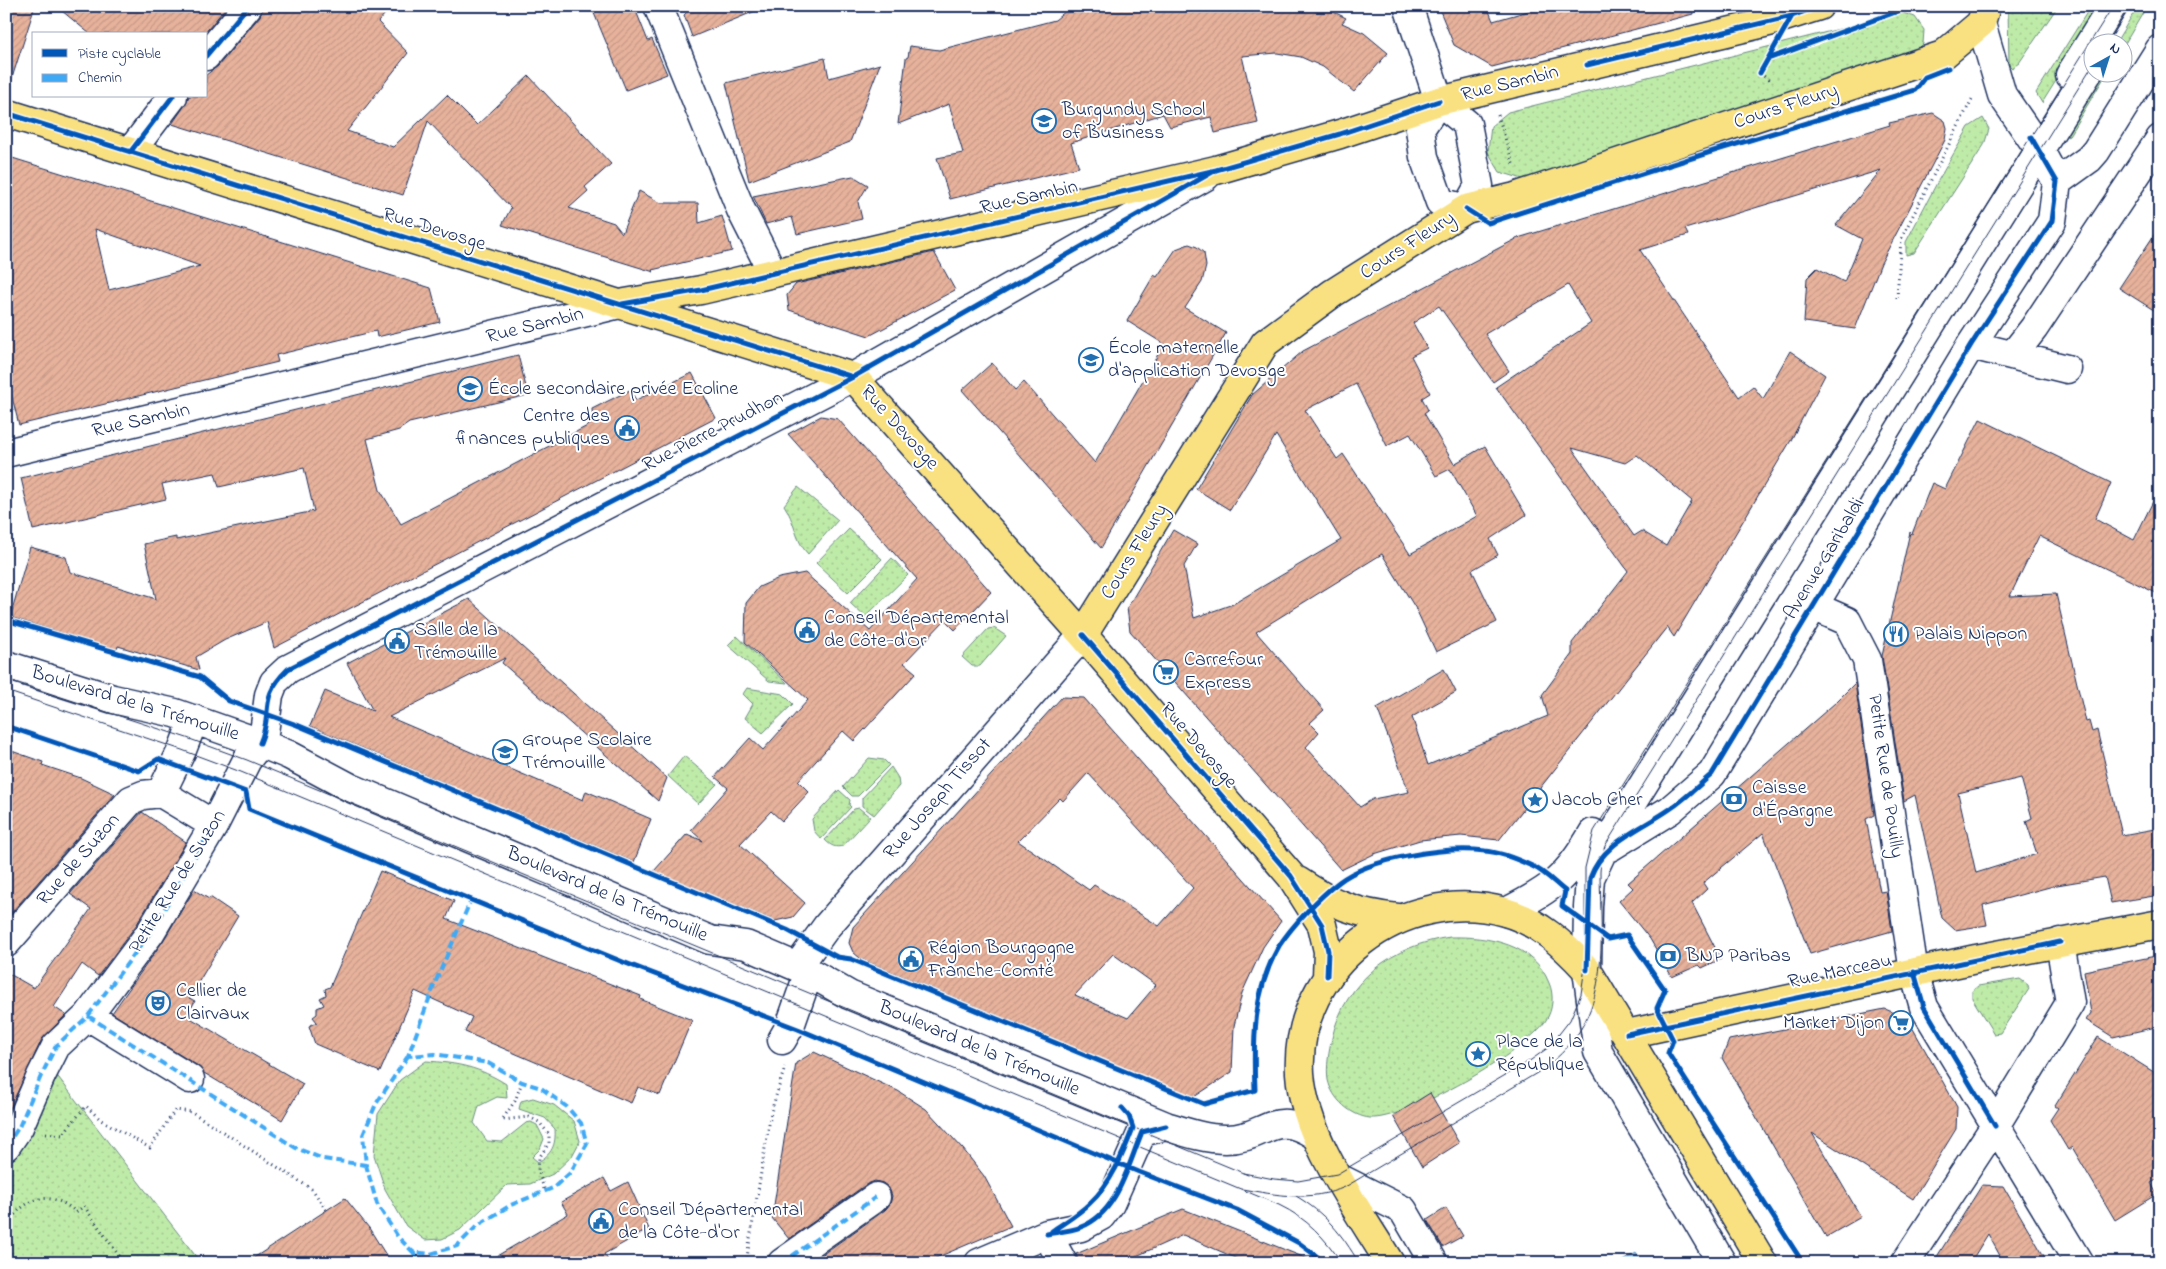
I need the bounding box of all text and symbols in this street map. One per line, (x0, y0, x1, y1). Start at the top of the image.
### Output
legend (32, 32, 208, 98)
north arrow (2084, 32, 2134, 82)
text: N (2105, 38, 2126, 60)
text: Piste cyclable (78, 43, 161, 66)
street label: Rue Sambin (1458, 58, 1562, 110)
text: Chemin (78, 67, 122, 89)
street label: Cours Fleury (1730, 77, 1842, 137)
place label: Burgundy School of Business (1061, 96, 1205, 148)
school or university icon: Burgundy School of Business (1031, 108, 1057, 134)
street label: Rue Sambin (977, 173, 1081, 223)
street label: Rue Devosge (379, 201, 489, 260)
street label: Cours Fleury (1355, 204, 1461, 288)
street label: Rue Sambin (483, 300, 587, 352)
place label: École maternelle d'application Devosge (1108, 334, 1285, 387)
school or university icon: École maternelle d'application Devosge (1078, 347, 1104, 373)
place label: École secondaire privée Ecoline (488, 375, 738, 404)
school or university icon: École secondaire privée Ecoline (457, 376, 483, 402)
street label: Rue Devosge (852, 379, 945, 478)
street label: Rue Pierre Prudhon (638, 384, 789, 480)
street label: Rue Sambin (89, 396, 193, 446)
place label: Centre des finances publiques (456, 402, 610, 454)
public building icon: Centre des finances publiques (614, 415, 640, 441)
street label: Avenue Garibaldi (1777, 493, 1873, 625)
street label: Cours Fleury (1094, 498, 1176, 606)
place label: Conseil Départemental de Côte-d'Or (824, 604, 1009, 656)
place label: Salle de la Trémouille (414, 616, 498, 668)
public building icon: Conseil Départemental de Côte-d'Or (794, 617, 820, 643)
place label: Palais Nippon (1914, 620, 2027, 649)
restaurant icon: Palais Nippon (1883, 621, 1909, 647)
public building icon: Salle de la Trémouille (384, 628, 410, 654)
place label: Carrefour Express (1184, 646, 1264, 698)
street label: Boulevard de la Trémouille (26, 658, 243, 749)
supermarket icon: Carrefour Express (1153, 659, 1179, 685)
street label: Petite Rue de Pouilly (1859, 692, 1911, 860)
street label: Rue Devosge (1151, 696, 1244, 796)
place label: Groupe Scolaire Trémouille (522, 726, 652, 778)
street label: Rue Joseph Tissot (877, 732, 999, 866)
school or university icon: Groupe Scolaire Trémouille (492, 739, 518, 765)
place label: Caisse d'Épargne (1752, 774, 1833, 827)
place label: Jacob Cher (1552, 786, 1643, 815)
bank icon: Caisse d'Épargne (1721, 786, 1747, 812)
place icon: Jacob Cher (1522, 787, 1548, 813)
street label: Petite Rue de Suzon (122, 804, 234, 960)
street label: Rue de Suzon (31, 807, 128, 913)
street label: Boulevard de la Trémouille (501, 839, 712, 951)
place label: Région Bourgogne Franche-Comté (927, 934, 1075, 986)
place label: BNP Paribas (1685, 942, 1791, 971)
bank icon: BNP Paribas (1655, 943, 1681, 969)
public building icon: Région Bourgogne Franche-Comté (898, 946, 924, 972)
street label: Rue Marceau (1785, 947, 1895, 997)
place label: Cellier de Clairvaux (176, 977, 250, 1029)
theatre icon: Cellier de Clairvaux (145, 990, 171, 1016)
street label: Boulevard de la Trémouille (873, 993, 1084, 1105)
place label: Market Dijon (1783, 1009, 1884, 1038)
supermarket icon: Market Dijon (1888, 1010, 1914, 1036)
place label: Place de la République (1496, 1028, 1584, 1080)
place icon: Place de la République (1465, 1041, 1491, 1067)
place label: Conseil Départemental de la Côte-d'Or (618, 1196, 803, 1248)
public building icon: Conseil Départemental de la Côte-d'Or (588, 1208, 614, 1234)

